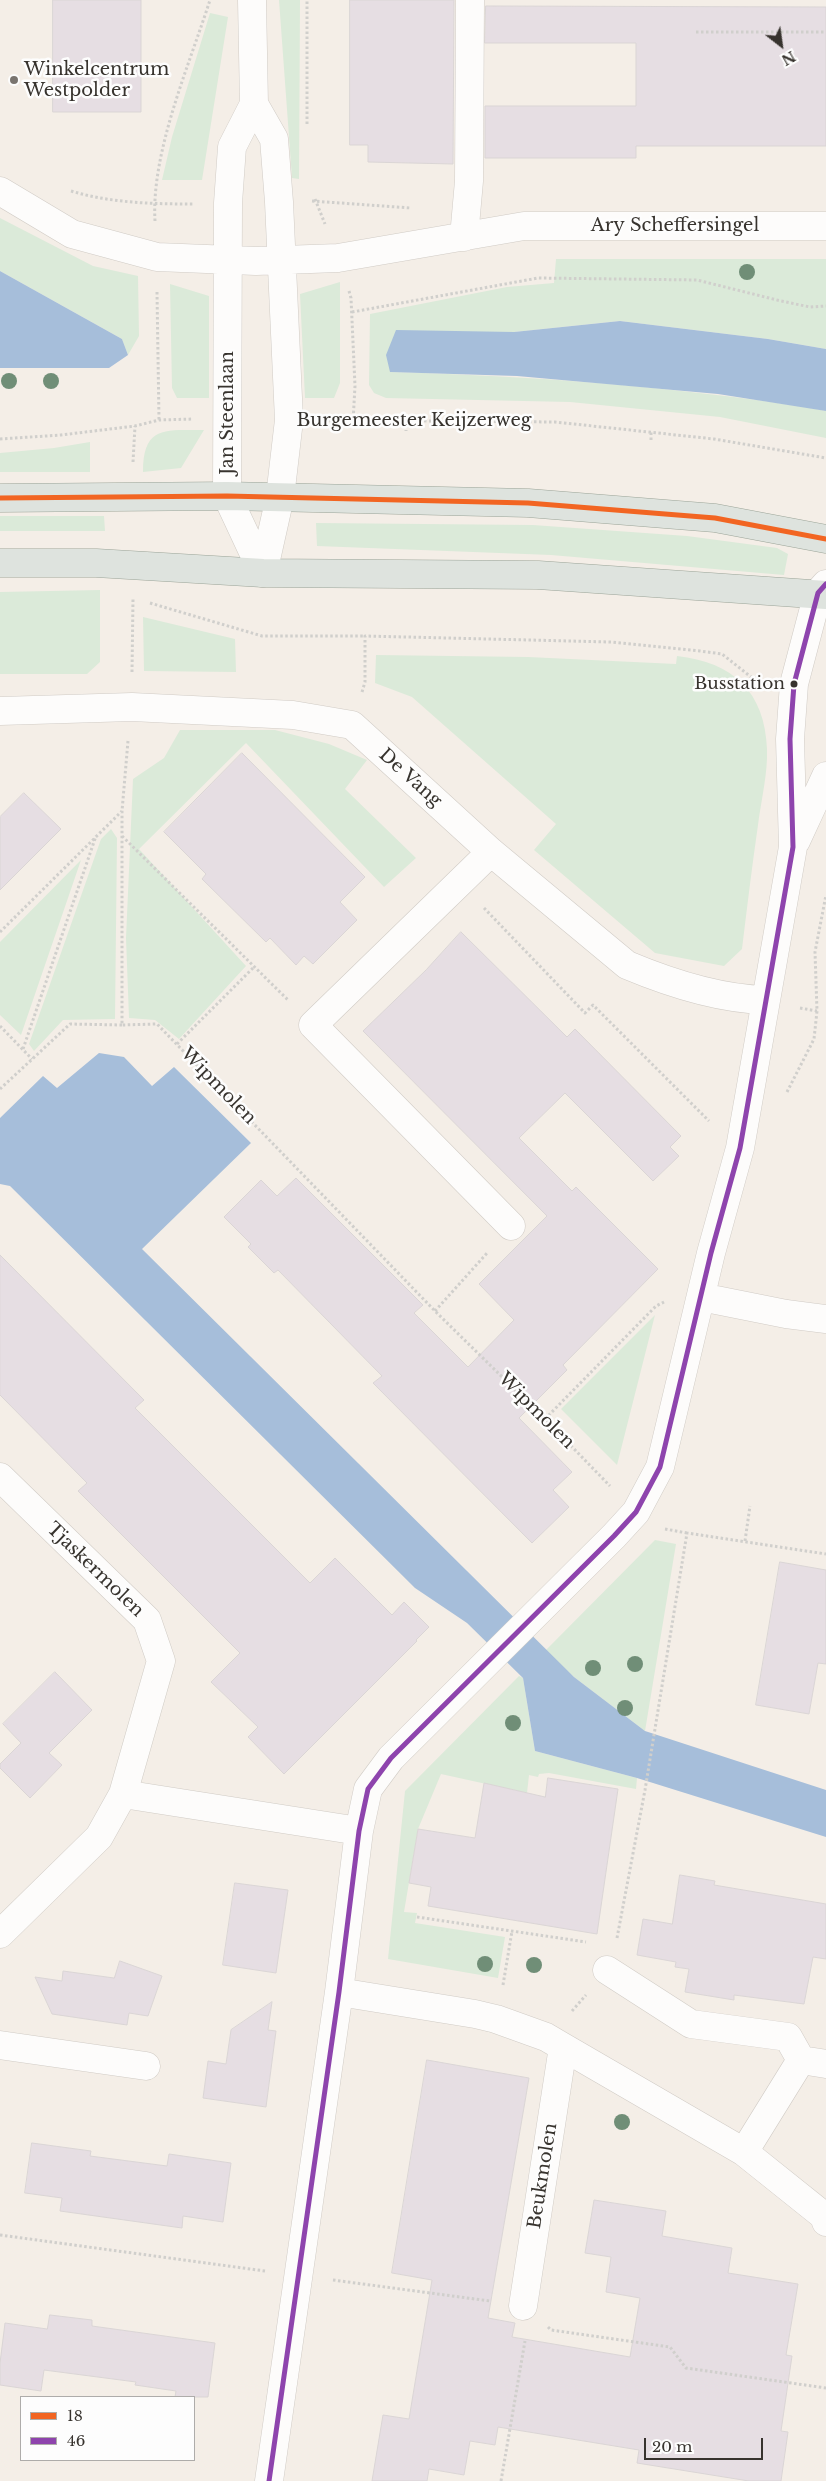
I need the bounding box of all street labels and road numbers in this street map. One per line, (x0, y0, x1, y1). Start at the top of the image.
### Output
street label: Ary Scheffersingel (591, 215, 759, 237)
street label: Jan Steenlaan (217, 351, 239, 475)
street label: Burgemeester Keijzerweg (297, 410, 531, 432)
street label: De Vang (374, 744, 446, 812)
street label: Wipmolen (176, 1043, 260, 1129)
street label: Wipmolen (493, 1368, 579, 1454)
street label: Tjaskermolen (42, 1518, 148, 1622)
street label: Beukmolen (524, 2122, 562, 2230)

